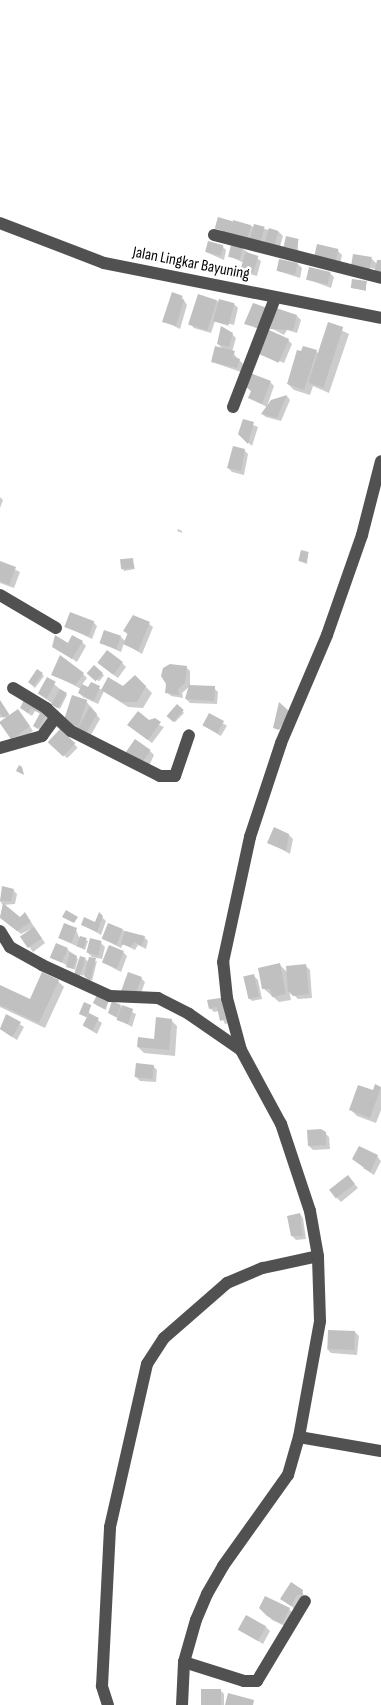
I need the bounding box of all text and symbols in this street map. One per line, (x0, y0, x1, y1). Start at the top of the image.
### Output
street label: Jalan Lingkar Bayuning (131, 243, 251, 285)

